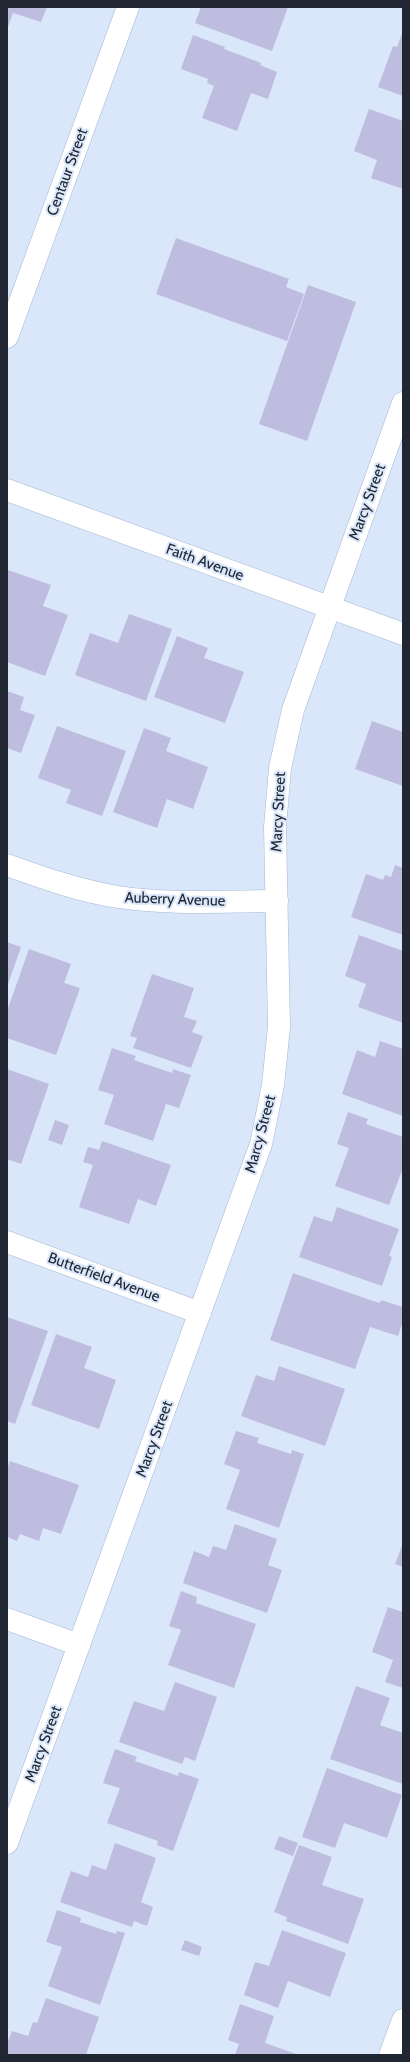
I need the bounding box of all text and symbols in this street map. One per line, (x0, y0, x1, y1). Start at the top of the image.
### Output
street label: Centaur Street (43, 126, 91, 218)
street label: Marcy Street (345, 461, 389, 543)
street label: Faith Avenue (164, 540, 247, 585)
street label: Marcy Street (267, 772, 289, 852)
street label: Auberry Avenue (124, 888, 226, 910)
street label: Marcy Street (241, 1093, 279, 1175)
street label: Butterfield Avenue (46, 1248, 163, 1306)
street label: Marcy Street (132, 1398, 176, 1480)
street label: Marcy Street (21, 1703, 65, 1785)

